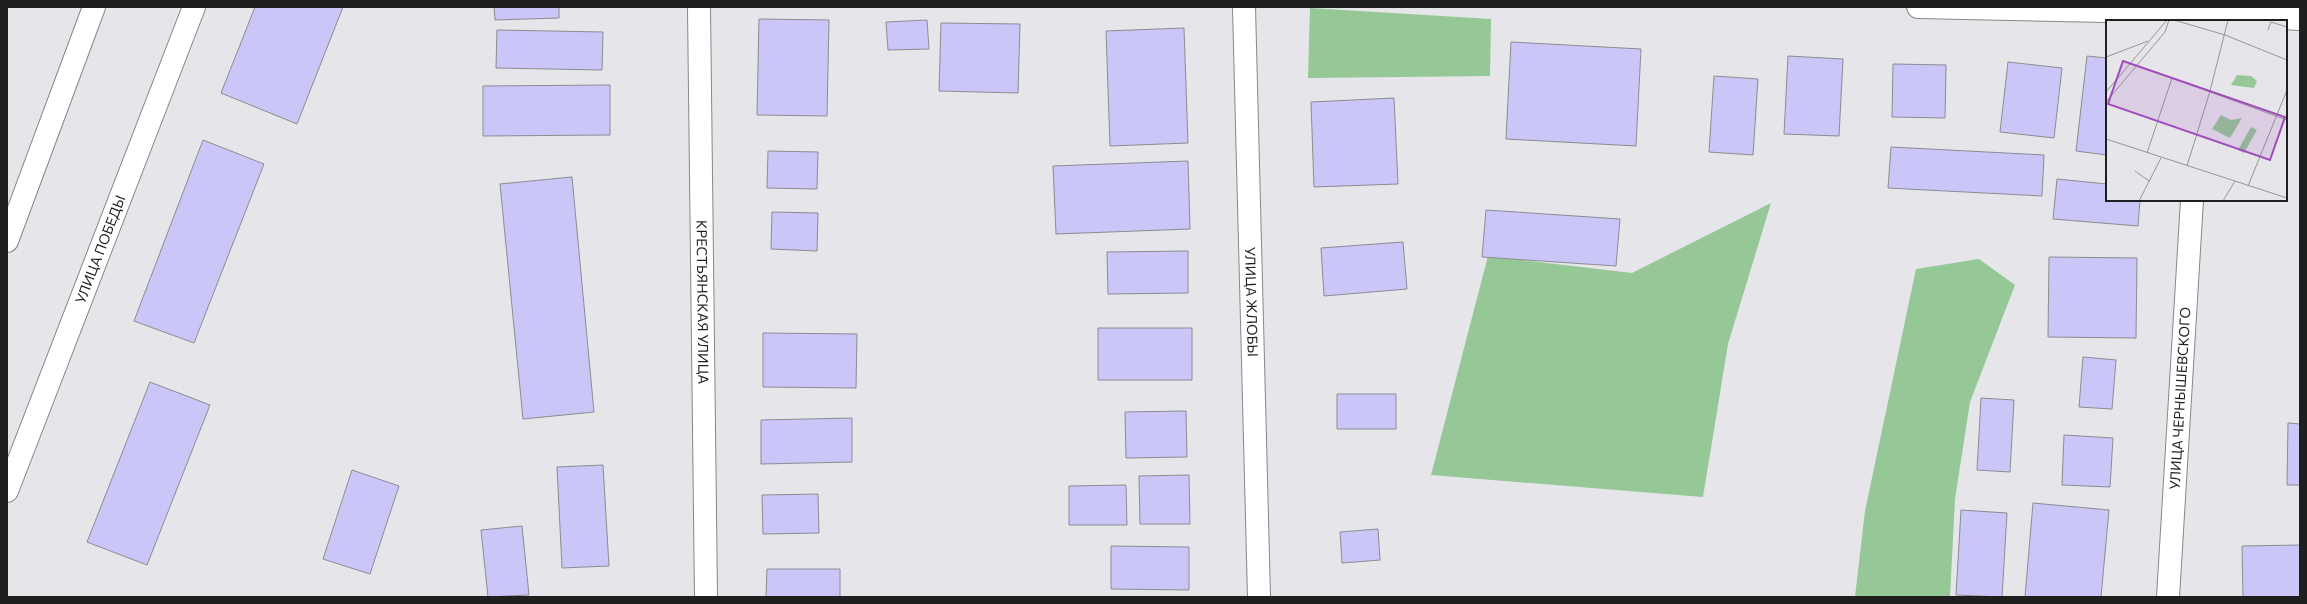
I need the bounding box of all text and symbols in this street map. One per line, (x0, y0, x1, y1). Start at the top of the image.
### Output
inset map (2106, 20, 2287, 201)
street label: УЛИЦА ПОБЕДЫ (71, 193, 128, 306)
street label: КРЕСТЬЯНСКАЯ УЛИЦА (694, 220, 712, 384)
street label: УЛИЦА ЖЛОБЫ (1242, 247, 1262, 357)
street label: УЛИЦА ЧЕРНЫШЕВСКОГО (2166, 307, 2194, 490)

